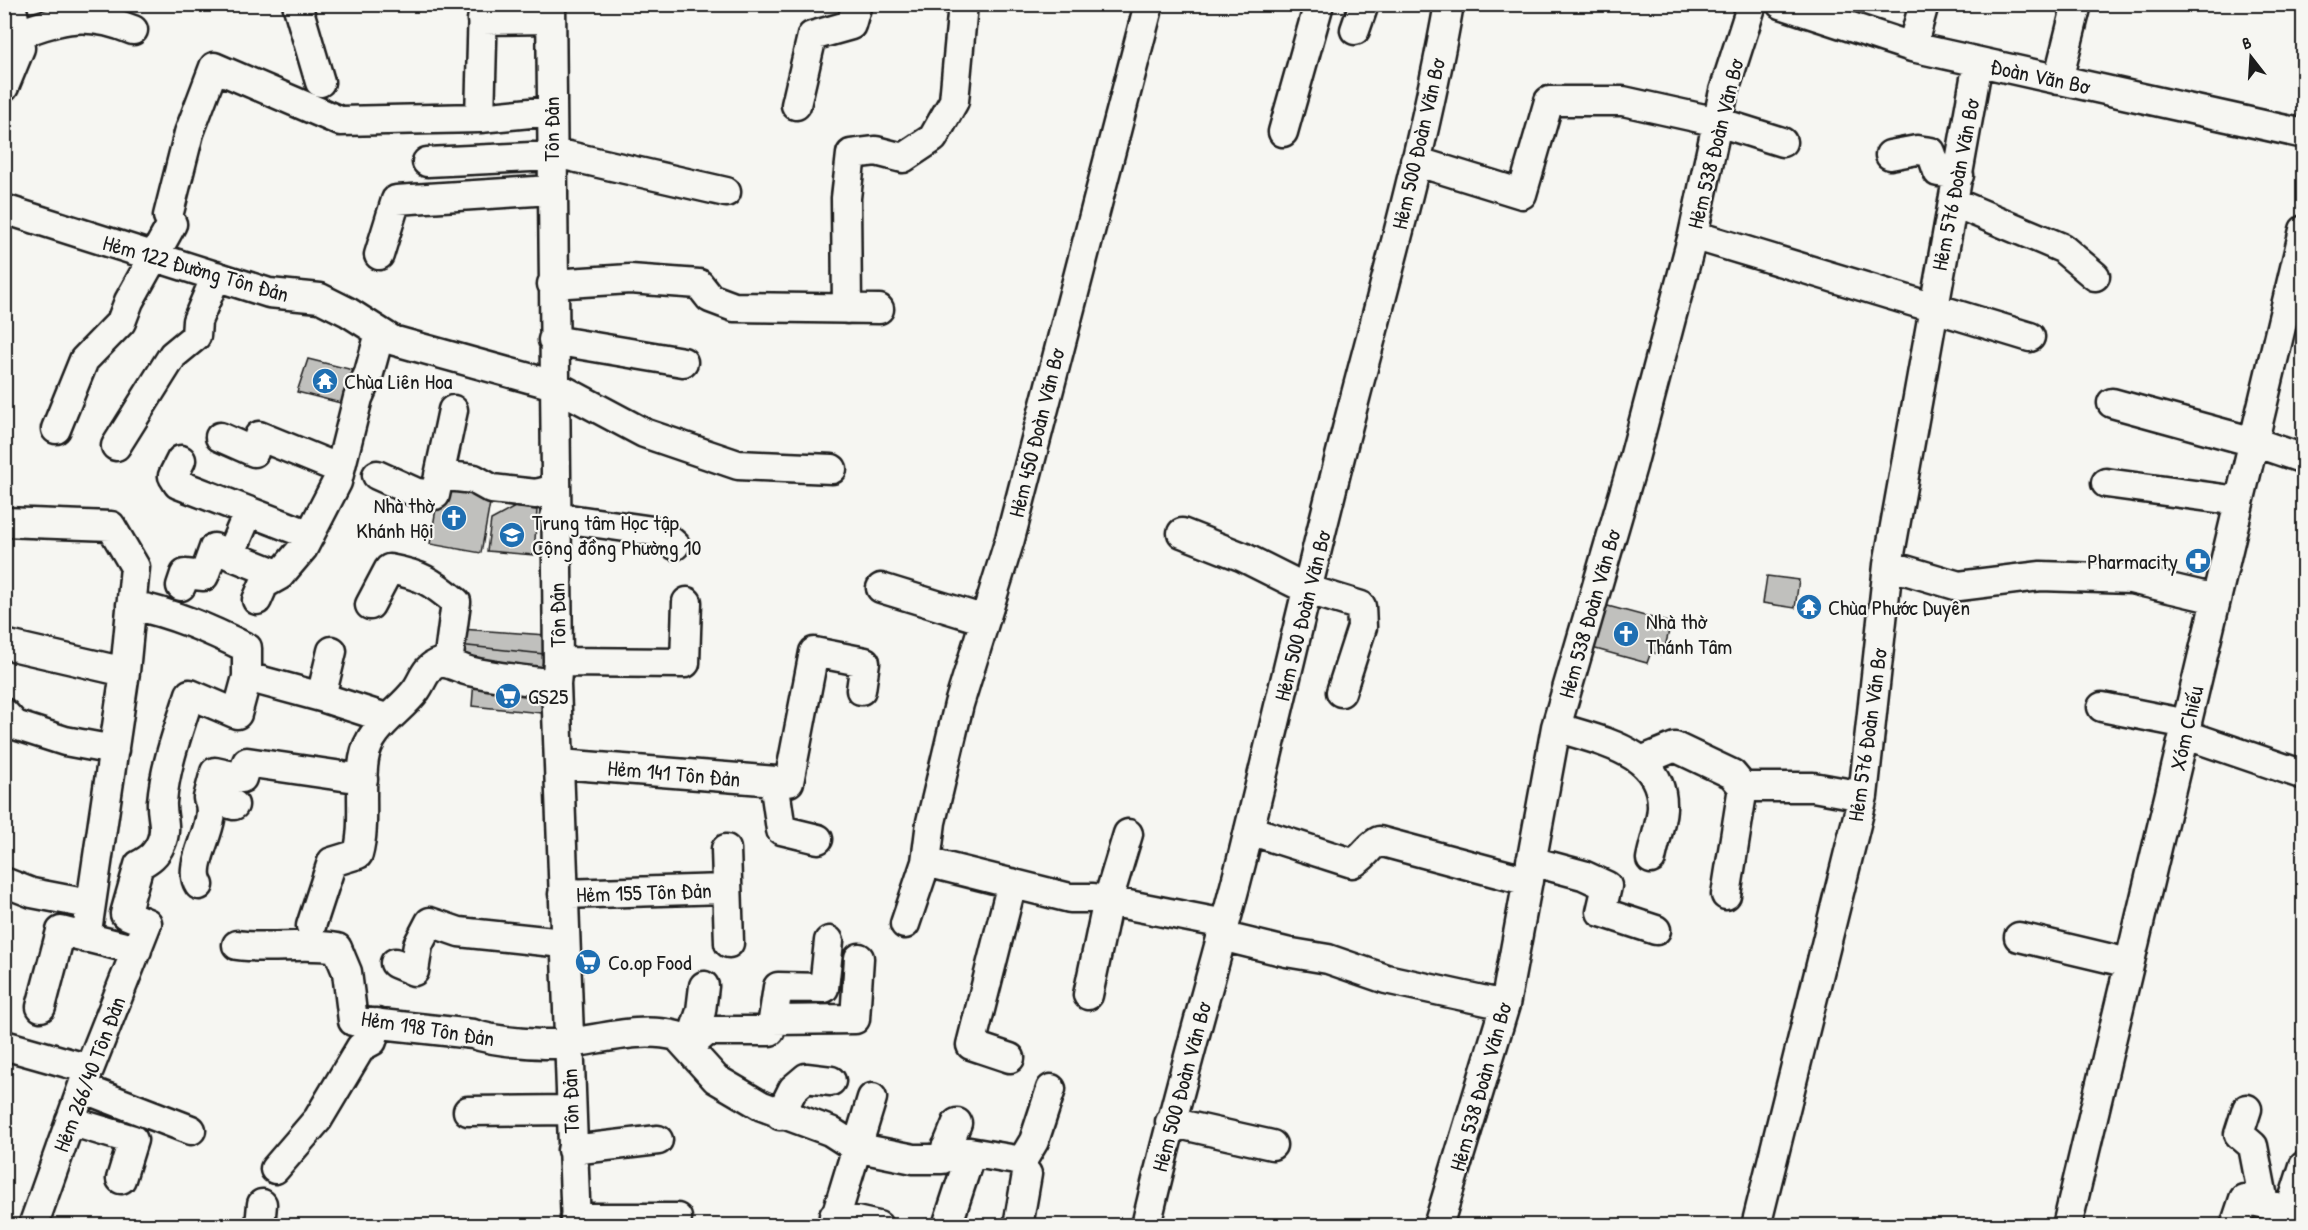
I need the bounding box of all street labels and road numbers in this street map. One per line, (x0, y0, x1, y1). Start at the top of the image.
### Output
street label: Đoàn Văn Bơ (1988, 51, 2093, 101)
street label: Hẻm 500 Đoàn Văn Bơ (1384, 55, 1452, 232)
street label: Hẻm 538 Đoàn Văn Bơ (1679, 55, 1751, 232)
street label: Hẻm 576 Đoàn Văn Bơ (1924, 96, 1987, 273)
street label: Tôn Đản (536, 97, 566, 161)
street label: Hẻm 122 Đường Tôn Đản (100, 227, 292, 309)
street label: Hẻm 450 Đoàn Văn Bơ (1001, 345, 1072, 520)
street label: Hẻm 538 Đoàn Văn Bơ (1551, 525, 1628, 701)
street label: Hẻm 500 Đoàn Văn Bơ (1266, 527, 1338, 704)
street label: Tôn Đản (541, 582, 573, 648)
street label: Hẻm 576 Đoàn Văn Bơ (1840, 646, 1894, 823)
street label: Xóm Chiếu (2162, 683, 2210, 773)
street label: Hẻm 141 Tôn Đản (606, 752, 742, 794)
street label: Hẻm 155 Tôn Đản (576, 875, 712, 909)
street label: Hẻm 266/40 Tôn Đản (46, 992, 132, 1156)
street label: Hẻm 500 Đoàn Văn Bơ (1144, 998, 1218, 1175)
street label: Hẻm 538 Đoàn Văn Bơ (1442, 998, 1519, 1174)
street label: Hẻm 198 Tôn Đản (359, 1003, 497, 1053)
street label: Tôn Đản (554, 1068, 586, 1134)

